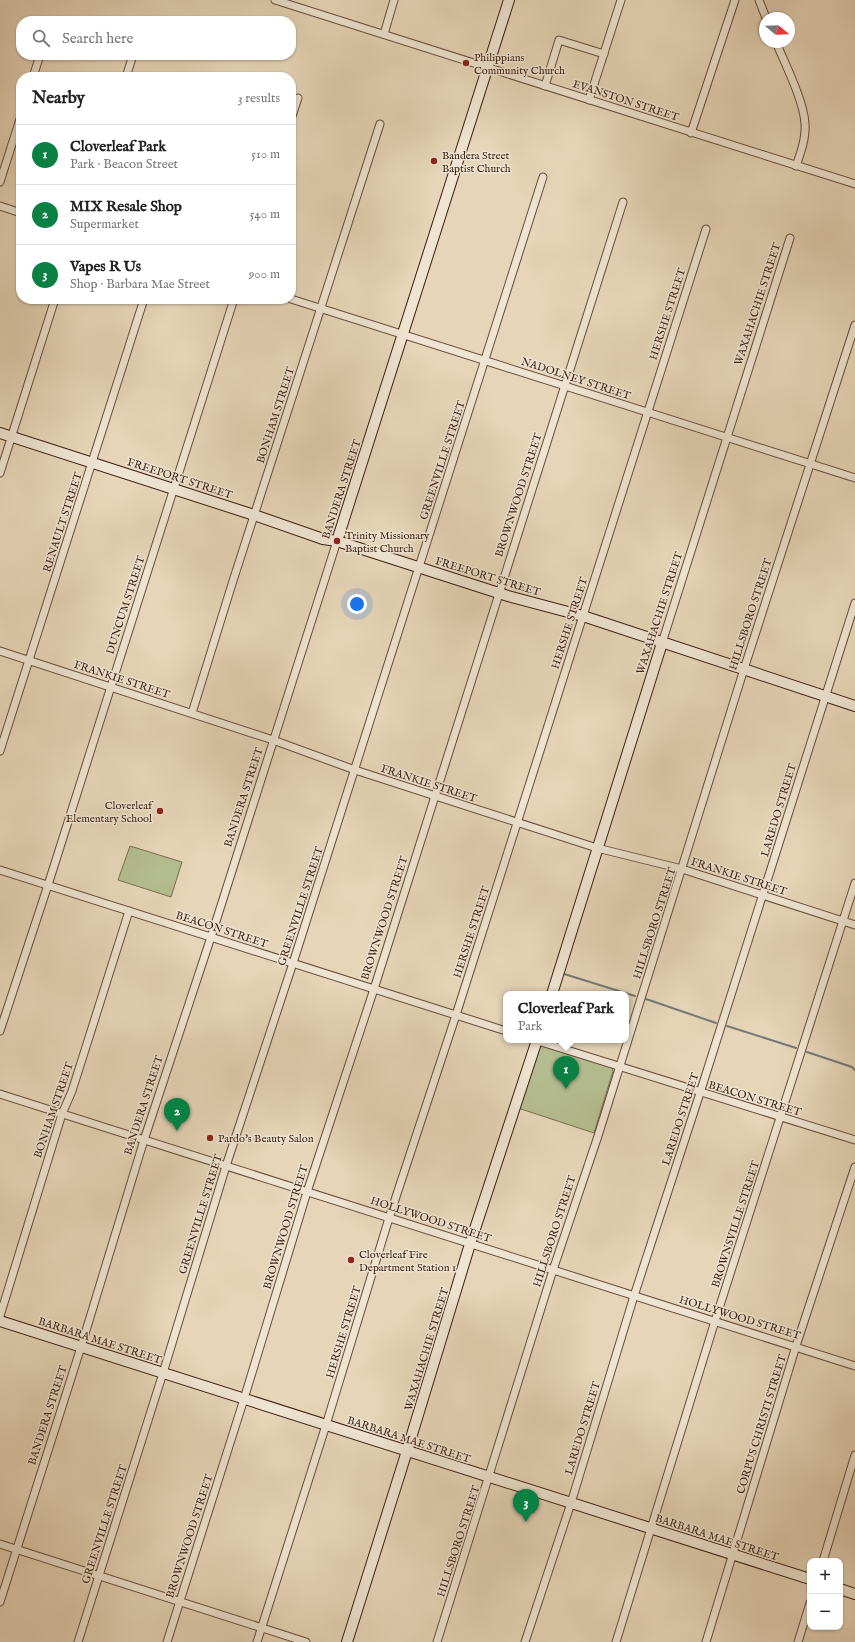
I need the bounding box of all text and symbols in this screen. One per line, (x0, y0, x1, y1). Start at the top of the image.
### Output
north arrow (759, 12, 795, 48)
search box (16, 16, 296, 60)
icon: search (30, 27, 52, 49)
text: Search here (62, 29, 133, 48)
place label: Philippians Community Church (474, 51, 565, 78)
marker: Philippians Community Church (461, 58, 471, 68)
street label: EVANSTON STREET (571, 77, 681, 125)
text: Nearby (32, 88, 85, 109)
text: 3 results (238, 90, 280, 107)
text: Cloverleaf Park (70, 137, 166, 156)
text: 1 (43, 146, 47, 163)
text: 510 m (251, 146, 280, 163)
place label: Bandera Street Baptist Church (442, 149, 511, 176)
text: Park · Beacon Street (70, 156, 178, 173)
marker: Bandera Street Baptist Church (429, 156, 439, 166)
text: MIX Resale Shop (70, 197, 182, 216)
text: 2 (42, 206, 48, 223)
text: 540 m (250, 206, 280, 223)
text: Supermarket (70, 216, 139, 233)
street label: WAXAHACHIE STREET (732, 241, 784, 367)
text: Vapes R Us (70, 257, 141, 276)
text: 3 (43, 266, 47, 283)
text: 900 m (249, 266, 280, 283)
street label: HERSHE STREET (647, 267, 689, 362)
text: Shop · Barbara Mae Street (70, 276, 210, 293)
street label: NADOLNEY STREET (519, 355, 632, 403)
street label: BONHAM STREET (254, 365, 298, 465)
street label: GREENVILLE STREET (417, 399, 469, 522)
street label: BROWNWOOD STREET (492, 432, 546, 559)
street label: BANDERA STREET (319, 438, 365, 541)
street label: FREEPORT STREET (125, 455, 234, 503)
street label: RENAULT STREET (40, 470, 86, 574)
place label: Trinity Missionary Baptist Church (345, 529, 430, 556)
marker: Trinity Missionary Baptist Church (332, 536, 342, 546)
street label: WAXAHACHIE STREET (634, 550, 686, 676)
street label: DUNCUM STREET (103, 554, 148, 656)
street label: FREEPORT STREET (433, 554, 542, 600)
street label: HILLSBORO STREET (726, 557, 776, 672)
street label: HERSHE STREET (549, 576, 591, 671)
your location (347, 594, 367, 614)
street label: FRANKIE STREET (72, 658, 171, 702)
street label: BANDERA STREET (221, 746, 267, 849)
street label: FRANKIE STREET (379, 762, 478, 806)
street label: LAREDO STREET (758, 762, 800, 859)
place label: Cloverleaf Elementary School (66, 799, 154, 826)
marker: Cloverleaf Elementary School (155, 806, 165, 816)
street label: GREENVILLE STREET (275, 845, 327, 968)
street label: BROWNWOOD STREET (358, 855, 412, 982)
street label: FRANKIE STREET (689, 855, 788, 899)
street label: HILLSBORO STREET (630, 866, 680, 981)
street label: HERSHE STREET (451, 885, 493, 980)
street label: BEACON STREET (174, 908, 270, 951)
popup (503, 991, 629, 1043)
text: Cloverleaf Park (518, 999, 614, 1018)
text: Park (518, 1018, 543, 1035)
street label: BANDERA STREET (121, 1054, 167, 1157)
pin: 1 (553, 1056, 579, 1089)
street label: BONHAM STREET (31, 1060, 77, 1160)
street label: LAREDO STREET (659, 1071, 703, 1167)
street label: BEACON STREET (707, 1078, 803, 1120)
pin: 2 (164, 1098, 190, 1131)
place label: Pardo's Beauty Salon (218, 1132, 314, 1146)
marker: Pardo's Beauty Salon (205, 1133, 215, 1143)
street label: GREENVILLE STREET (176, 1153, 226, 1276)
street label: BROWNSVILLE STREET (709, 1159, 763, 1290)
street label: BROWNWOOD STREET (260, 1163, 312, 1291)
street label: HILLSBORO STREET (530, 1174, 580, 1289)
street label: HOLLYWOOD STREET (369, 1194, 493, 1246)
place label: Cloverleaf Fire Department Station 1 (359, 1248, 456, 1275)
marker: Cloverleaf Fire Department Station 1 (346, 1255, 356, 1265)
street label: HERSHE STREET (323, 1284, 365, 1380)
street label: WAXAHACHIE STREET (402, 1286, 452, 1412)
street label: HOLLYWOOD STREET (677, 1293, 802, 1343)
street label: BARBARA MAE STREET (36, 1314, 163, 1368)
street label: CORPUS CHRISTI STREET (734, 1353, 790, 1496)
street label: BANDERA STREET (25, 1364, 71, 1467)
street label: LAREDO STREET (562, 1380, 604, 1477)
street label: BARBARA MAE STREET (345, 1413, 472, 1467)
street label: GREENVILLE STREET (79, 1463, 131, 1586)
street label: BROWNWOOD STREET (163, 1473, 217, 1600)
street label: HILLSBORO STREET (434, 1484, 484, 1599)
pin: 3 (513, 1489, 539, 1522)
street label: BARBARA MAE STREET (653, 1511, 780, 1565)
map controls (807, 1558, 843, 1630)
button: + (807, 1558, 843, 1594)
button: − (807, 1594, 843, 1630)

